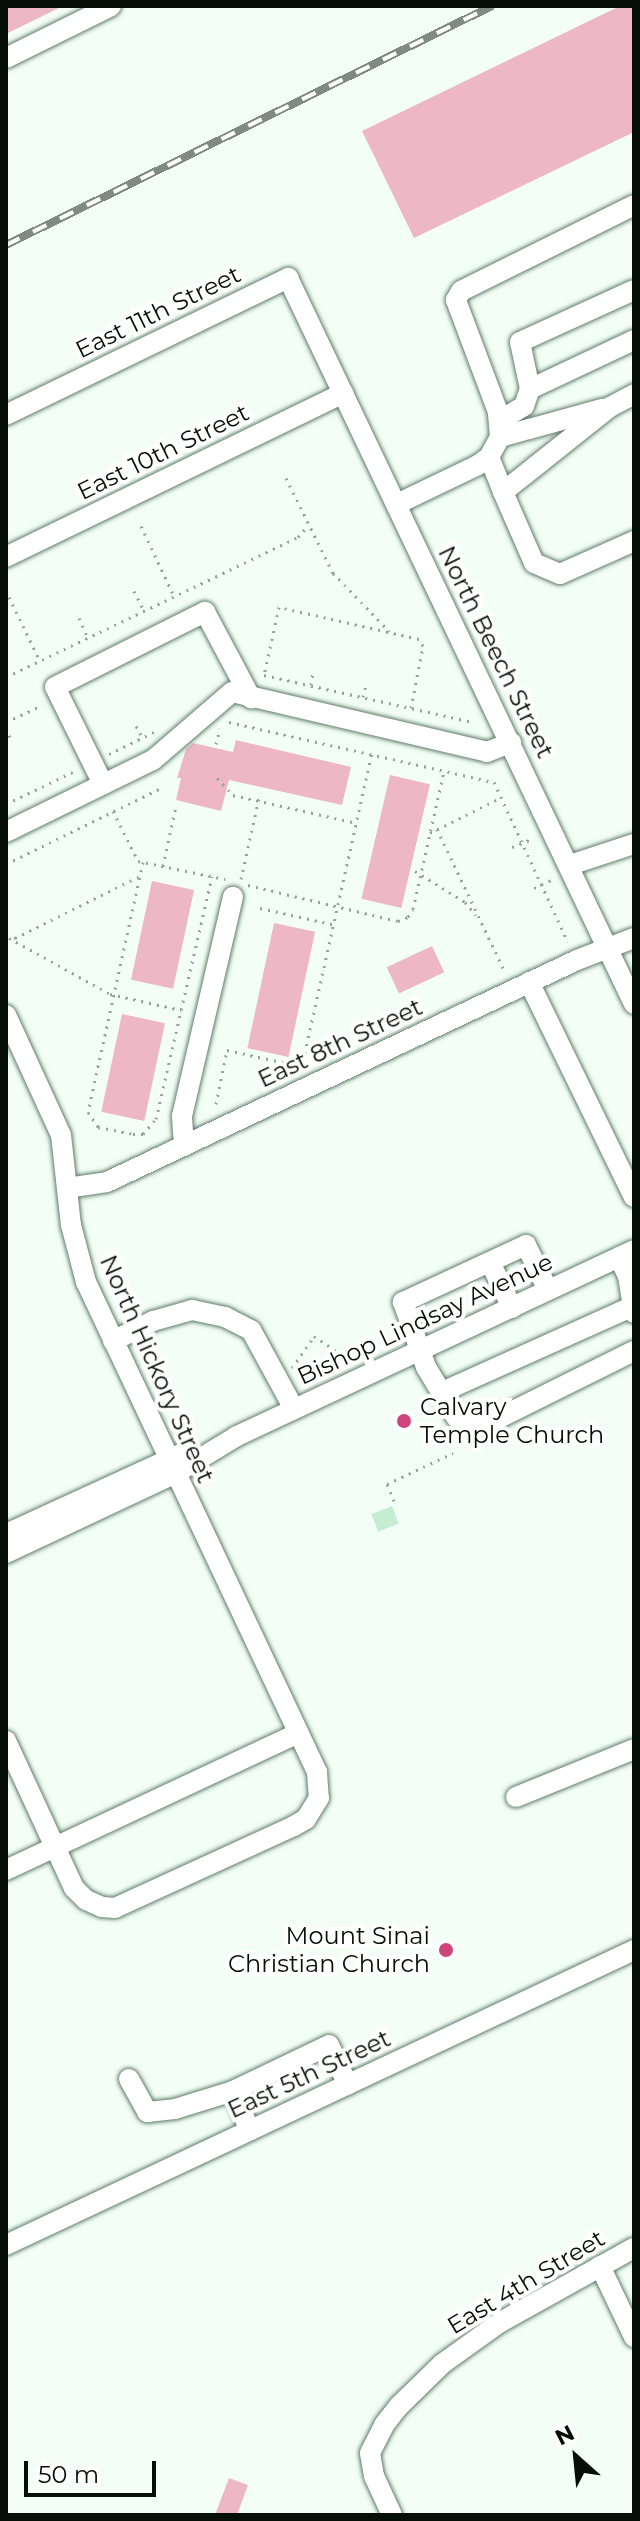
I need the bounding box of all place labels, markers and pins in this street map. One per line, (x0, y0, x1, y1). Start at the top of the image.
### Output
place label: Calvary Temple Church (420, 1393, 604, 1449)
marker: Calvary Temple Church (395, 1412, 413, 1430)
place label: Mount Sinai Christian Church (228, 1922, 430, 1978)
marker: Mount Sinai Christian Church (437, 1941, 455, 1959)

